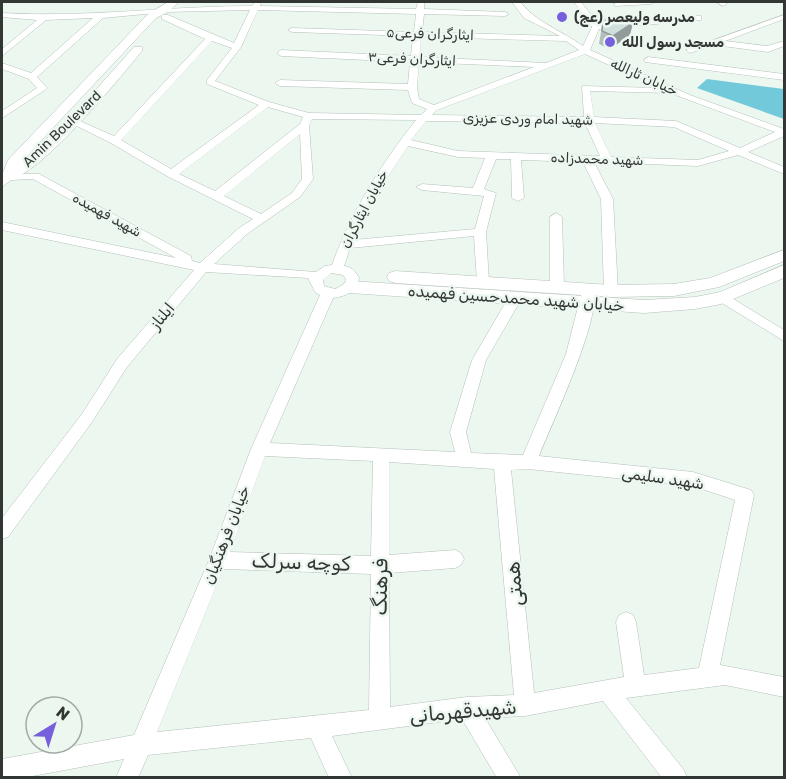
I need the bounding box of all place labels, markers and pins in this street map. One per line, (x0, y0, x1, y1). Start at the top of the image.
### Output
place label: مدرسه ولیعصر (عج) (574, 9, 695, 27)
marker: مدرسه ولیعصر (عج) (555, 10, 569, 24)
place label: مسجد رسول الله (622, 34, 724, 51)
marker: مسجد رسول الله (603, 35, 617, 49)

